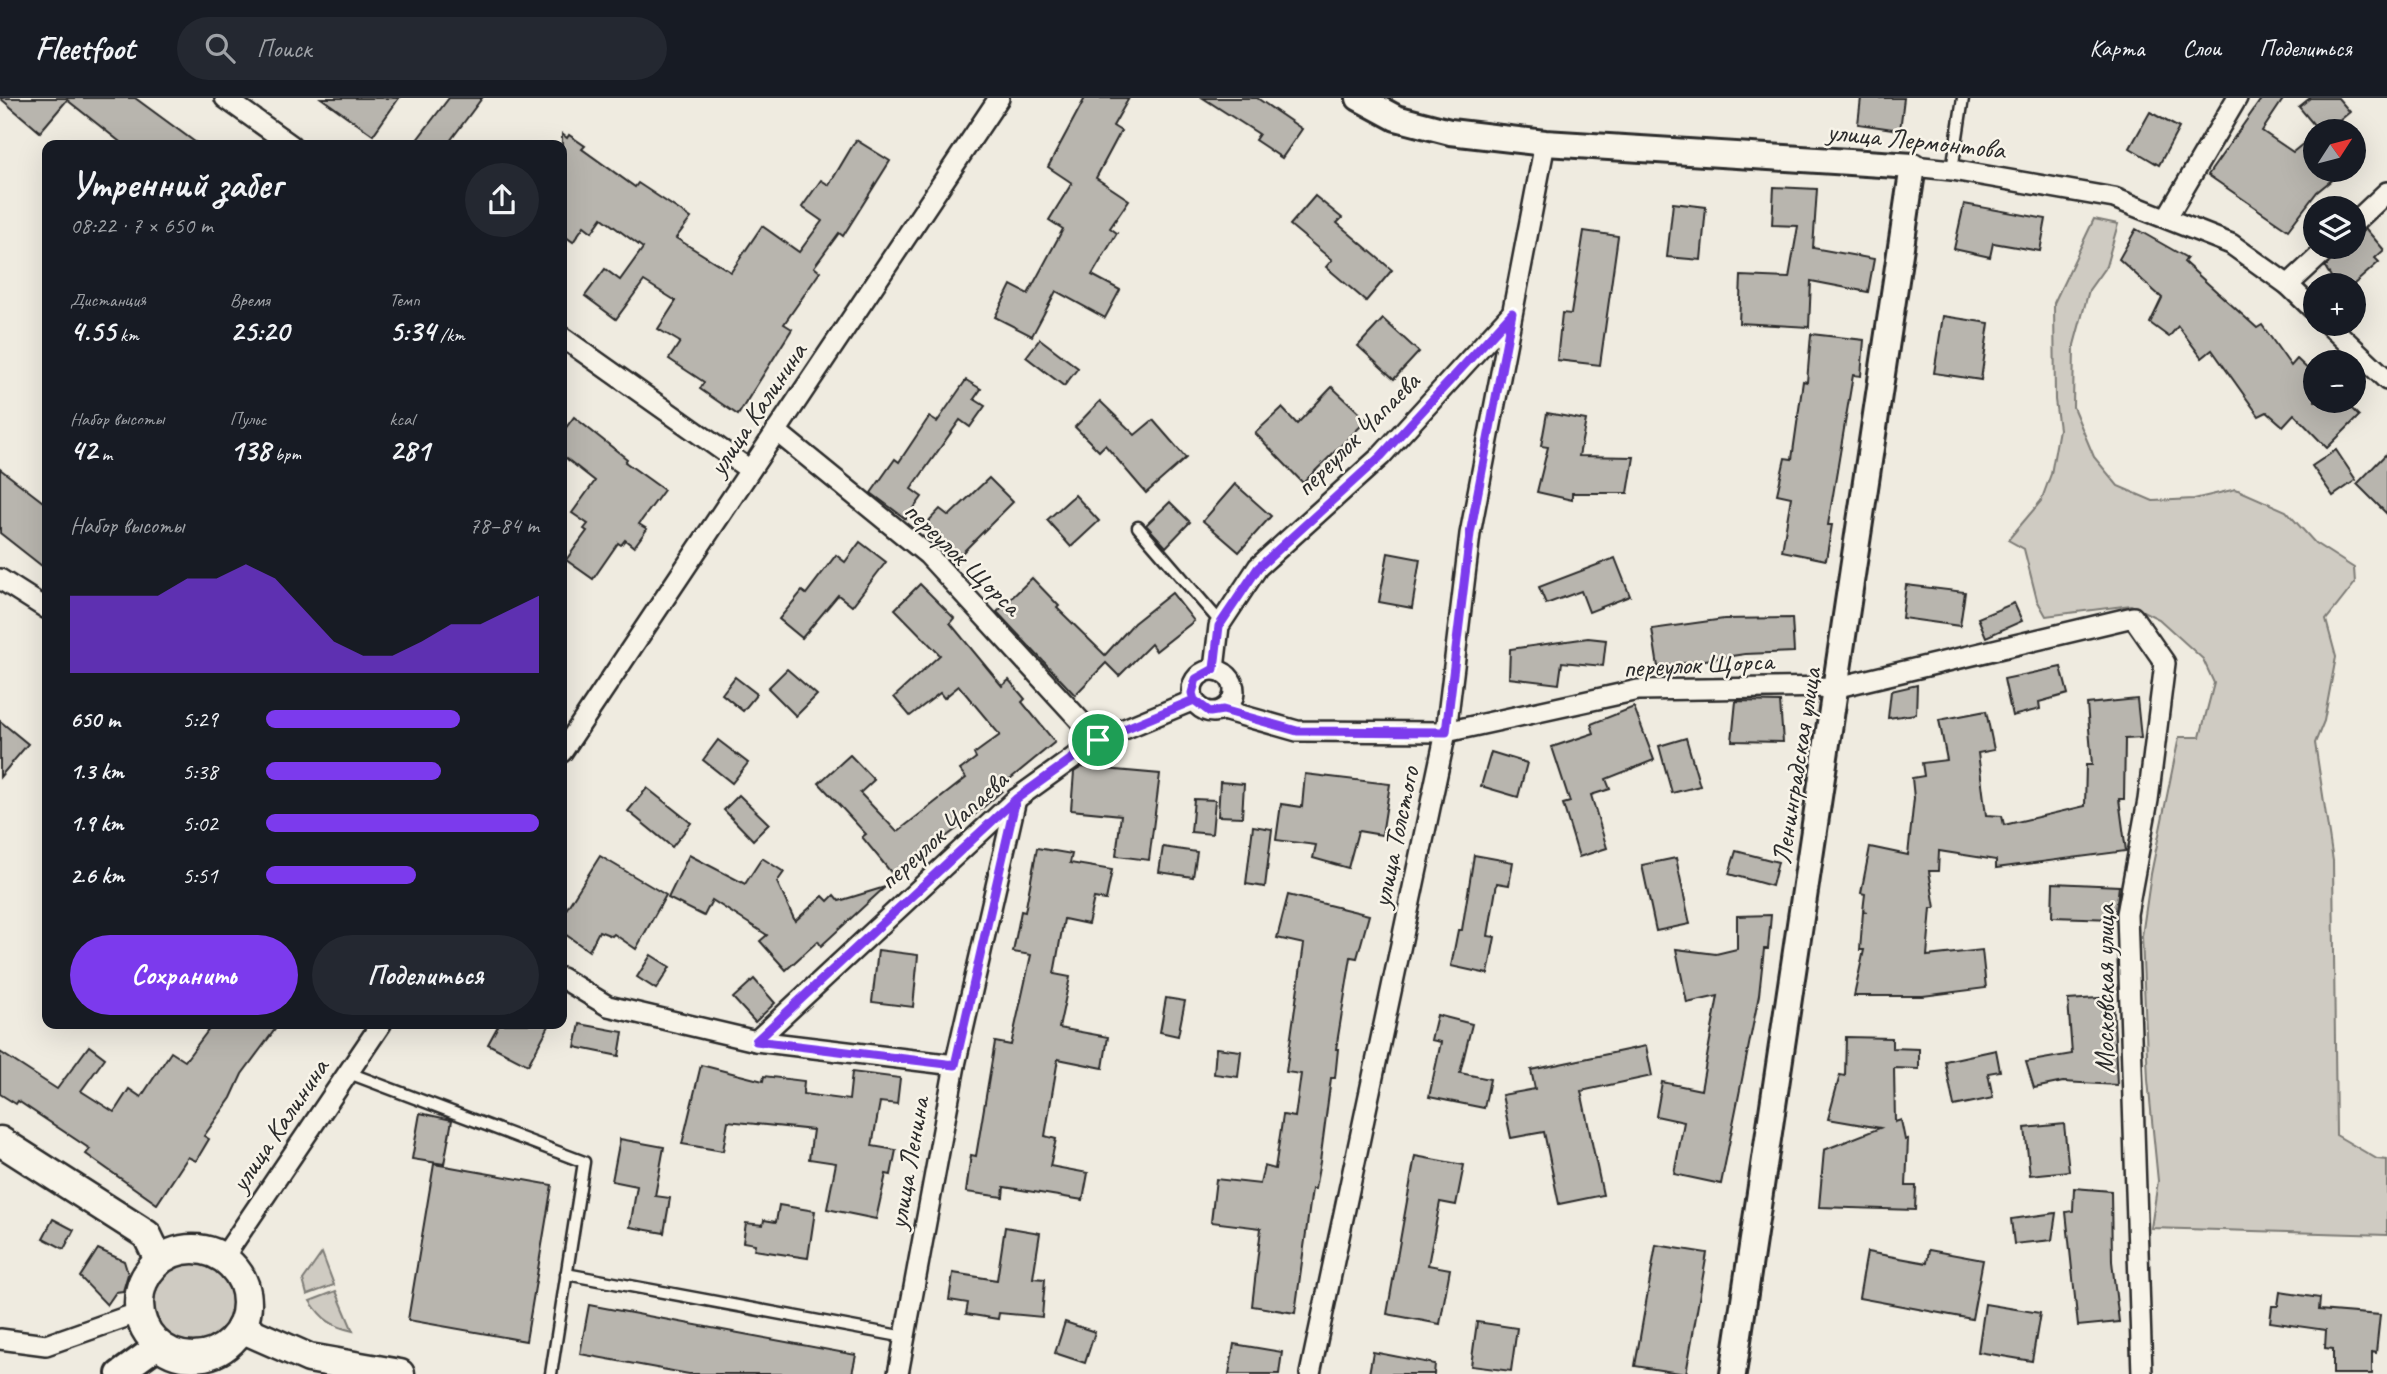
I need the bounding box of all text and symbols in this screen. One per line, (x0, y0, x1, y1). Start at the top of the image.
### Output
search box (177, 17, 667, 80)
text: Fleetfoot (35, 27, 135, 69)
icon: search (201, 29, 239, 67)
text: Поиск (257, 32, 312, 65)
text: Карта (2090, 33, 2144, 63)
text: Слои (2182, 33, 2221, 63)
text: Поделиться (2259, 33, 2352, 63)
street label: улица Лермонтова (1823, 113, 2008, 167)
north arrow (2303, 119, 2366, 182)
map controls (2303, 119, 2366, 413)
text: Утренний забег (70, 161, 282, 208)
button: share (465, 163, 539, 237)
button: layers (2303, 196, 2366, 259)
text: 08:22 · 7 × 650 m (70, 211, 213, 240)
button: + (2303, 273, 2366, 336)
text: Дистанция (70, 288, 146, 312)
text: Время (230, 288, 270, 312)
text: Темп (389, 288, 420, 312)
text: 4.55 (70, 312, 115, 350)
text: 25:20 (230, 312, 289, 350)
text: 5:34 (389, 312, 435, 350)
text: km (115, 323, 139, 347)
text: /km (435, 323, 465, 347)
street label: улица Калинина (699, 334, 815, 484)
button: − (2303, 350, 2366, 413)
street label: переулок Чапаева (1287, 363, 1428, 504)
text: Набор высоты (70, 407, 164, 431)
text: Пульс (230, 407, 266, 431)
text: kcal (389, 407, 414, 431)
text: 42 (70, 431, 97, 469)
text: 138 (230, 431, 270, 469)
text: 281 (389, 431, 430, 469)
text: m (97, 442, 112, 466)
text: bpm (270, 442, 301, 466)
street label: переулок Щорса (897, 493, 1031, 625)
text: Набор высоты (70, 511, 184, 540)
text: 78–84 m (469, 511, 539, 540)
street label: переулок Щорса (1622, 642, 1777, 685)
street label: Ленинградская улица (1763, 664, 1829, 867)
text: 650 m (70, 705, 120, 734)
text: 5:29 (182, 705, 218, 734)
pin (1068, 710, 1128, 770)
icon: arrive (1079, 721, 1117, 759)
text: 1.3 km (70, 757, 124, 786)
text: 5:38 (182, 757, 218, 786)
street label: улица Толстого (1363, 761, 1427, 912)
street label: переулок Чапаева (871, 762, 1016, 897)
text: 1.9 km (70, 809, 123, 838)
text: 5:02 (182, 809, 218, 838)
text: 2.6 km (70, 861, 124, 890)
text: 5:51 (182, 861, 218, 890)
street label: Московская улица (2087, 902, 2122, 1074)
button: Сохранить (70, 935, 298, 1015)
button: Поделиться (312, 935, 539, 1015)
street label: улица Калинина (221, 1050, 337, 1200)
street label: улица Ленина (879, 1092, 937, 1234)

